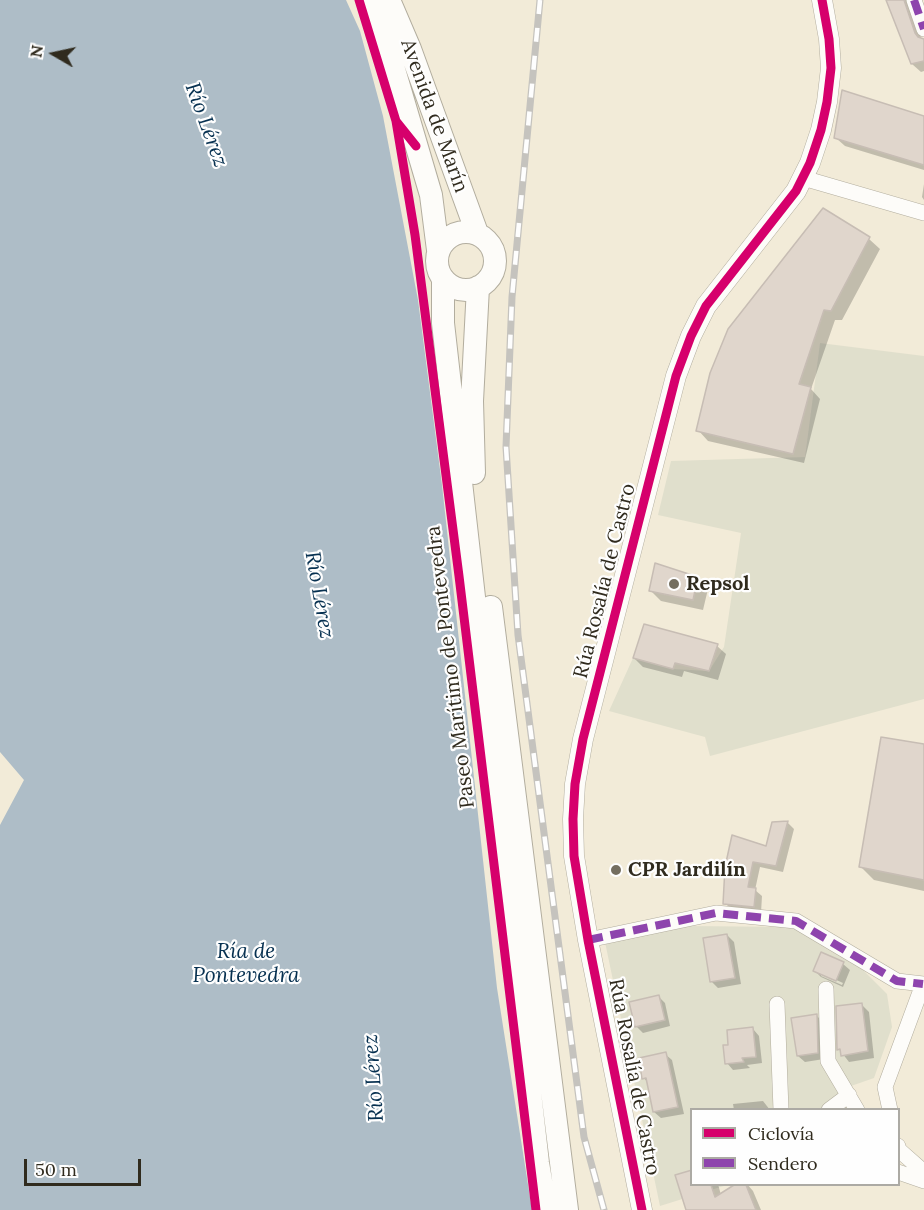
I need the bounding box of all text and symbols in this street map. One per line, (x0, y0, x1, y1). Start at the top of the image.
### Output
north arrow (24, 24, 84, 84)
street label: Avenida de Marín (395, 36, 473, 196)
text: N (25, 44, 47, 59)
water label: Río Lérez (179, 79, 233, 171)
street label: Rúa Rosalía de Castro (569, 481, 641, 681)
street label: Paseo Marítimo de Pontevedra (422, 524, 480, 810)
water label: Río Lérez (299, 550, 339, 640)
place label: Repsol (686, 572, 749, 596)
marker: Repsol (667, 577, 681, 591)
place label: CPR Jardilín (628, 858, 746, 882)
marker: CPR Jardilín (609, 863, 623, 877)
water label: Ría de Pontevedra (192, 939, 300, 989)
street label: Rúa Rosalía de Castro (603, 977, 665, 1177)
water label: Río Lérez (358, 1033, 390, 1123)
legend (690, 1108, 900, 1186)
text: Ciclovía (748, 1122, 814, 1145)
scale bar (27, 1147, 144, 1185)
text: Sendero (748, 1152, 818, 1175)
text: 50 m (35, 1158, 77, 1181)

